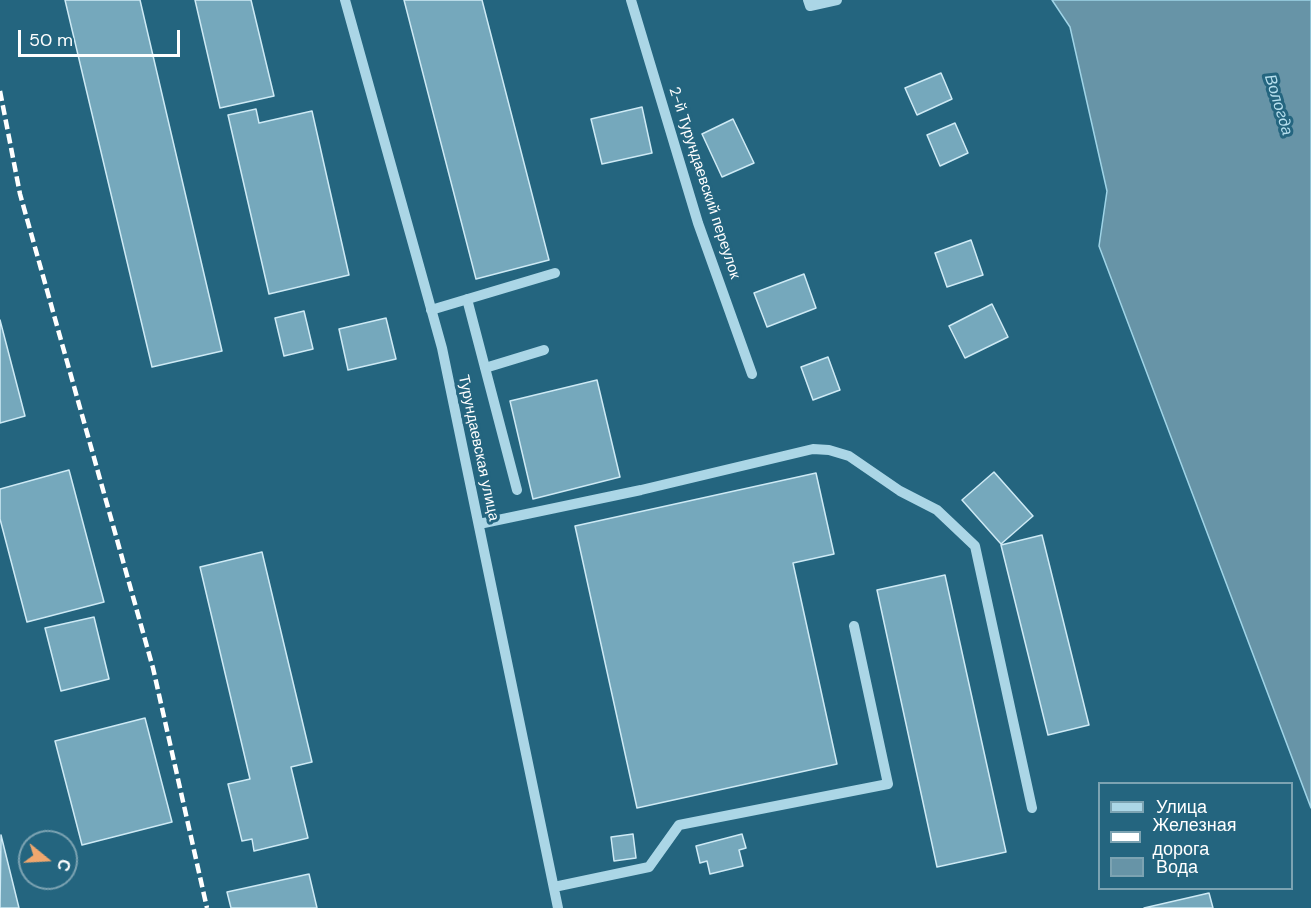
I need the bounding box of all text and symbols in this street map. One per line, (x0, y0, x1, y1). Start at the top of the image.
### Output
scale bar (21, 18, 183, 56)
text: 50 m (29, 28, 73, 52)
water label: Вологда (1260, 72, 1296, 138)
street label: 2-й Турундаевский переулок (664, 85, 744, 281)
street label: Турундаевская улица (454, 373, 502, 523)
legend (1098, 782, 1293, 890)
text: Улица (1156, 795, 1207, 819)
text: Железная дорога (1153, 813, 1236, 861)
north arrow (18, 830, 78, 890)
text: Вода (1156, 855, 1198, 879)
text: С (52, 856, 75, 874)

